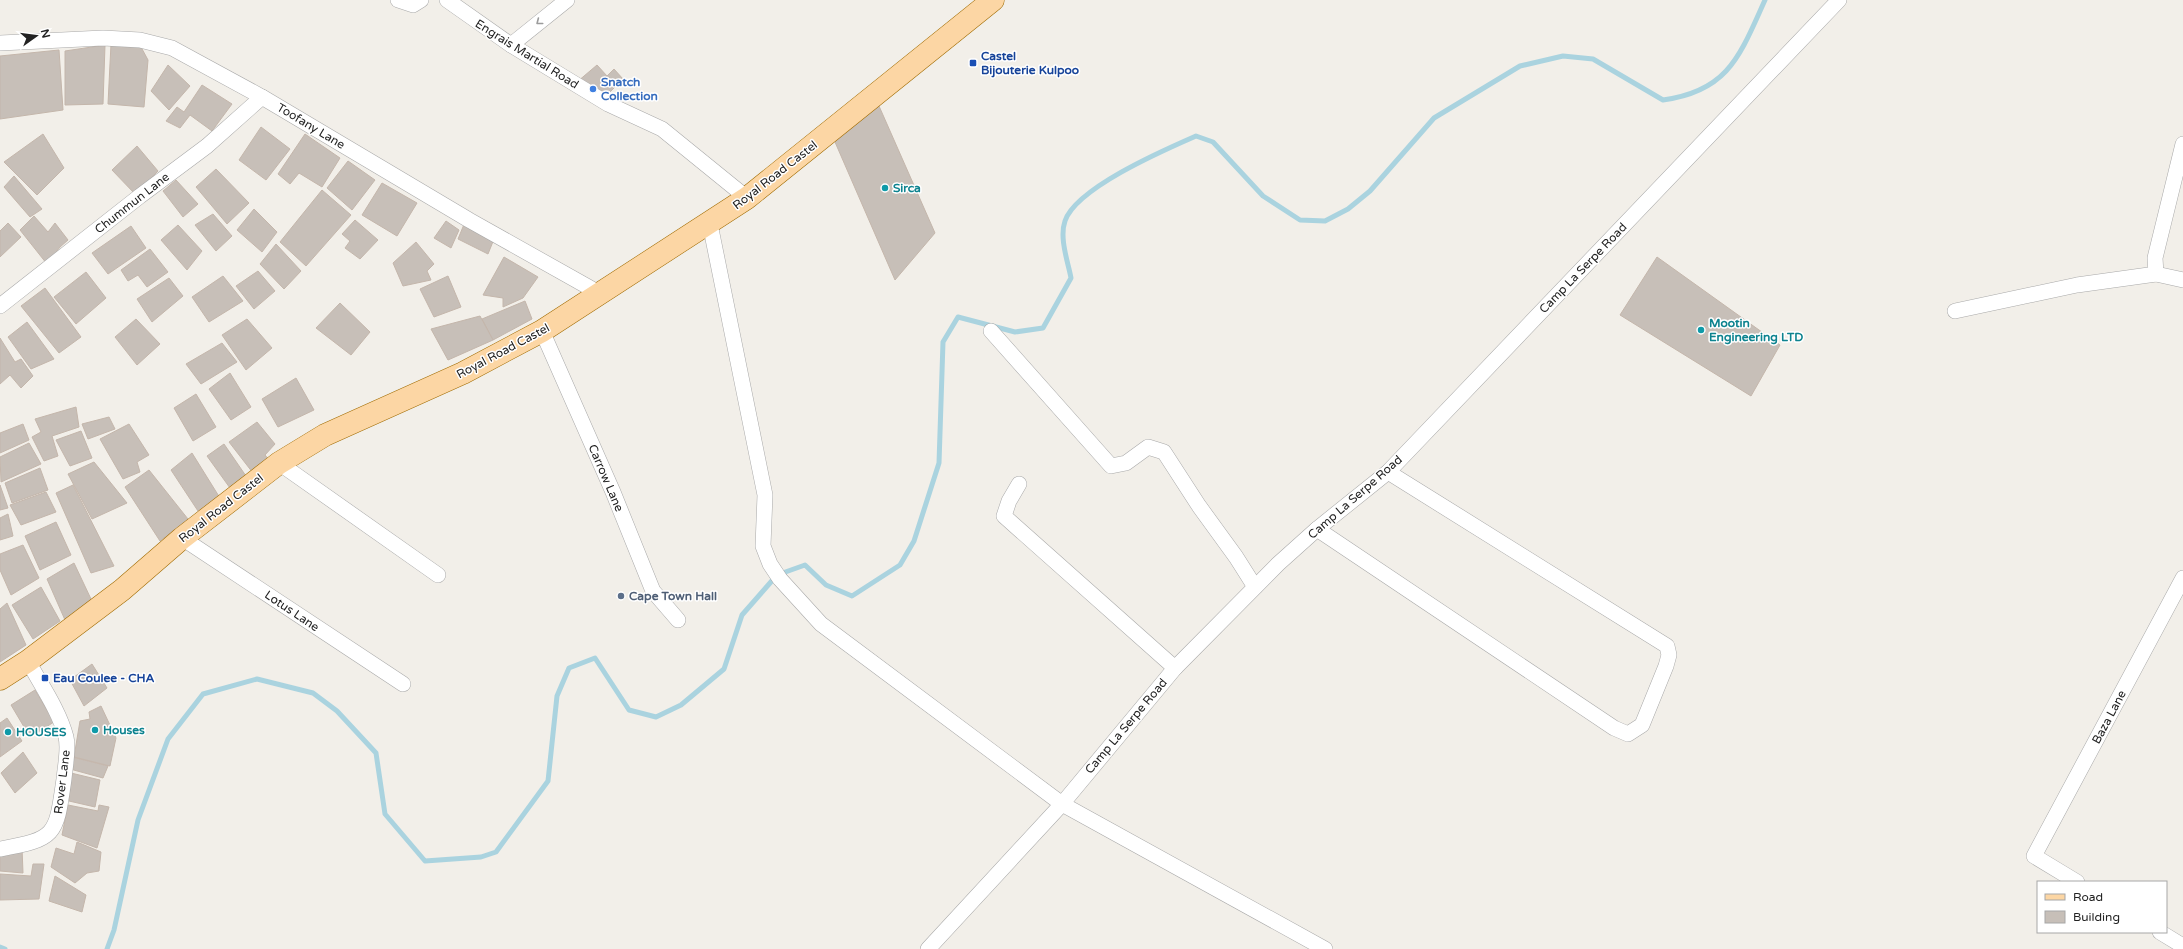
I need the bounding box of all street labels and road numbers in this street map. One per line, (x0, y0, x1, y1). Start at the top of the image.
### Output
street label: Engrais Martial Road (473, 16, 581, 92)
street label: Toofany Lane (275, 100, 348, 152)
street label: Royal Road Castel (730, 138, 820, 212)
street label: Chummun Lane (92, 170, 172, 236)
street label: Camp La Serpe Road (1536, 220, 1630, 316)
street label: Royal Road Castel (454, 321, 552, 381)
street label: Carrow Lane (586, 442, 627, 514)
street label: Camp La Serpe Road (1305, 452, 1405, 542)
street label: Royal Road Castel (176, 471, 266, 545)
street label: Lotus Lane (262, 588, 322, 634)
street label: Camp La Serpe Road (1082, 676, 1170, 776)
street label: Baza Lane (2089, 688, 2129, 746)
street label: Rover Lane (51, 749, 73, 815)

